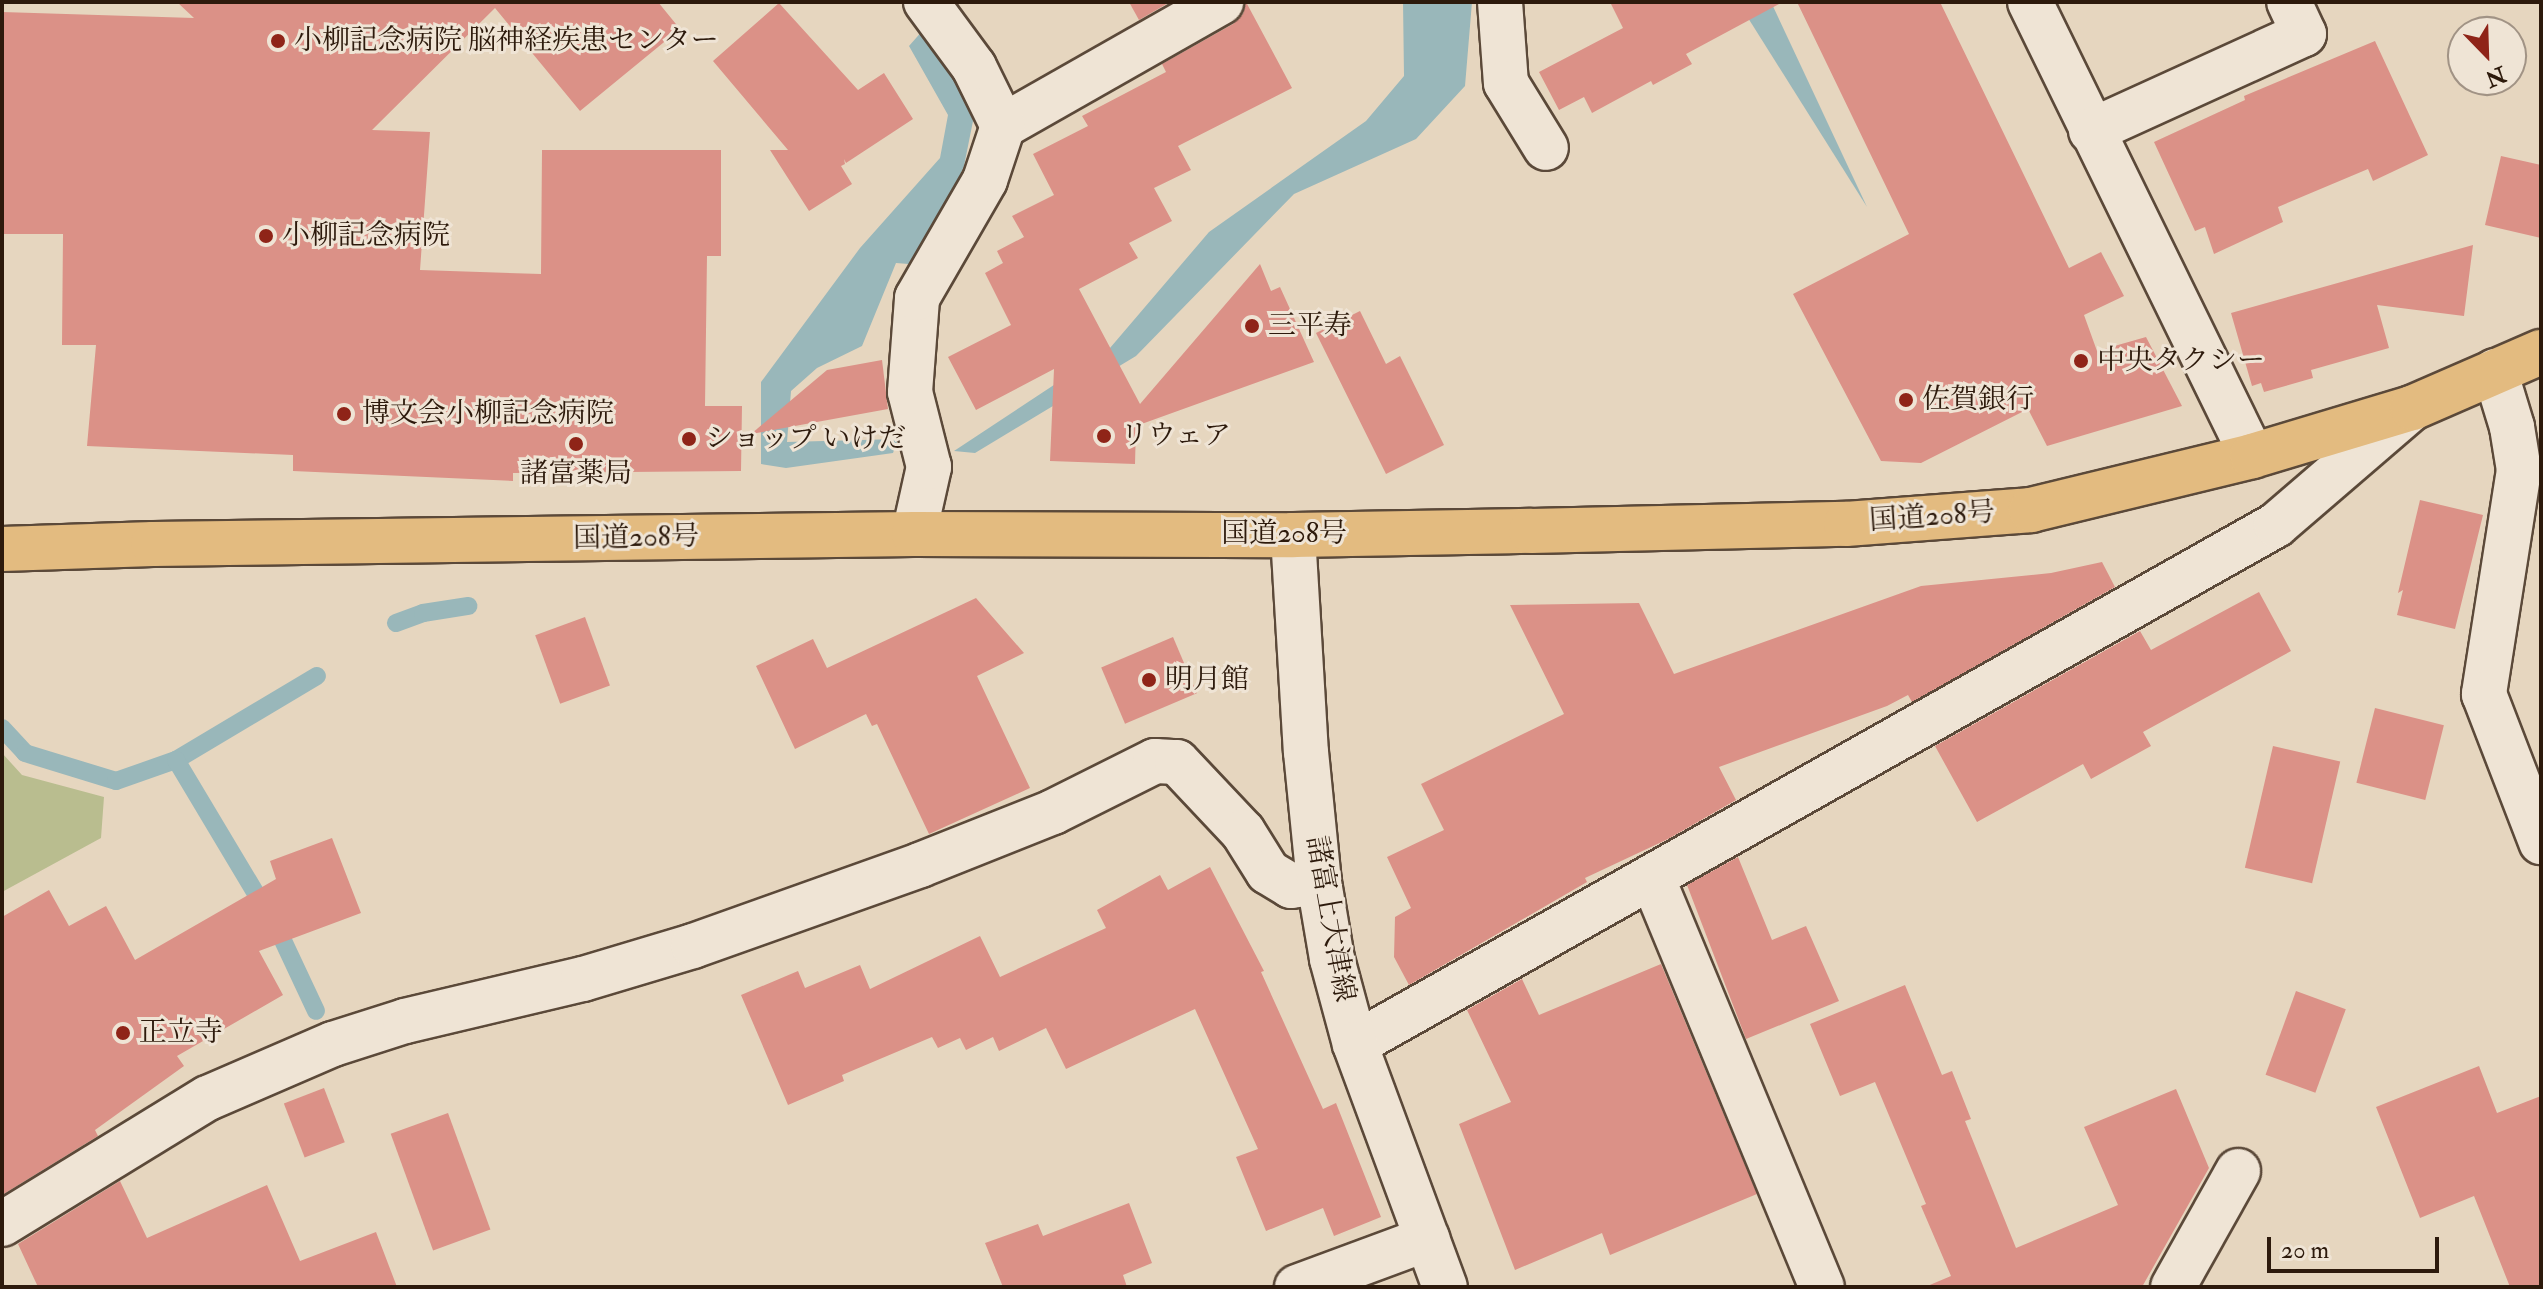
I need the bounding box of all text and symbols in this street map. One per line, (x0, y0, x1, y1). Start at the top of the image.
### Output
north arrow (2447, 16, 2527, 96)
place label: 小柳記念病院 脳神経疾患センター (294, 24, 720, 58)
marker: 小柳記念病院 脳神経疾患センター (269, 32, 287, 50)
text: N (2481, 60, 2510, 93)
place label: 小柳記念病院 (282, 219, 450, 253)
marker: 小柳記念病院 (257, 227, 275, 245)
place label: 三平寿 (1268, 309, 1352, 343)
marker: 三平寿 (1243, 317, 1261, 335)
place label: 中央タクシー (2097, 344, 2265, 378)
marker: 中央タクシー (2072, 352, 2090, 370)
place label: 佐賀銀行 (1922, 383, 2034, 417)
marker: 佐賀銀行 (1897, 391, 1915, 409)
place label: 博文会小柳記念病院 (362, 397, 614, 431)
marker: 博文会小柳記念病院 (333, 403, 355, 425)
place label: リウェア (1120, 419, 1232, 453)
place label: ショップ いけだ (705, 422, 907, 456)
marker: リウェア (1095, 427, 1113, 445)
marker: ショップ いけだ (680, 430, 698, 448)
marker: 諸富薬局 (567, 435, 585, 453)
place label: 諸富薬局 (520, 457, 632, 491)
street label: 国道208号 (1868, 496, 1996, 538)
street label: 国道208号 (1221, 517, 1347, 551)
street label: 国道208号 (573, 520, 699, 556)
place label: 明月館 (1165, 663, 1249, 697)
marker: 明月館 (1140, 671, 1158, 689)
street label: 諸富上大津線 (1299, 833, 1361, 1005)
place label: 正立寺 (139, 1016, 223, 1050)
marker: 正立寺 (114, 1024, 132, 1042)
scale bar (2271, 1221, 2443, 1271)
text: 20 m (2281, 1235, 2329, 1266)

